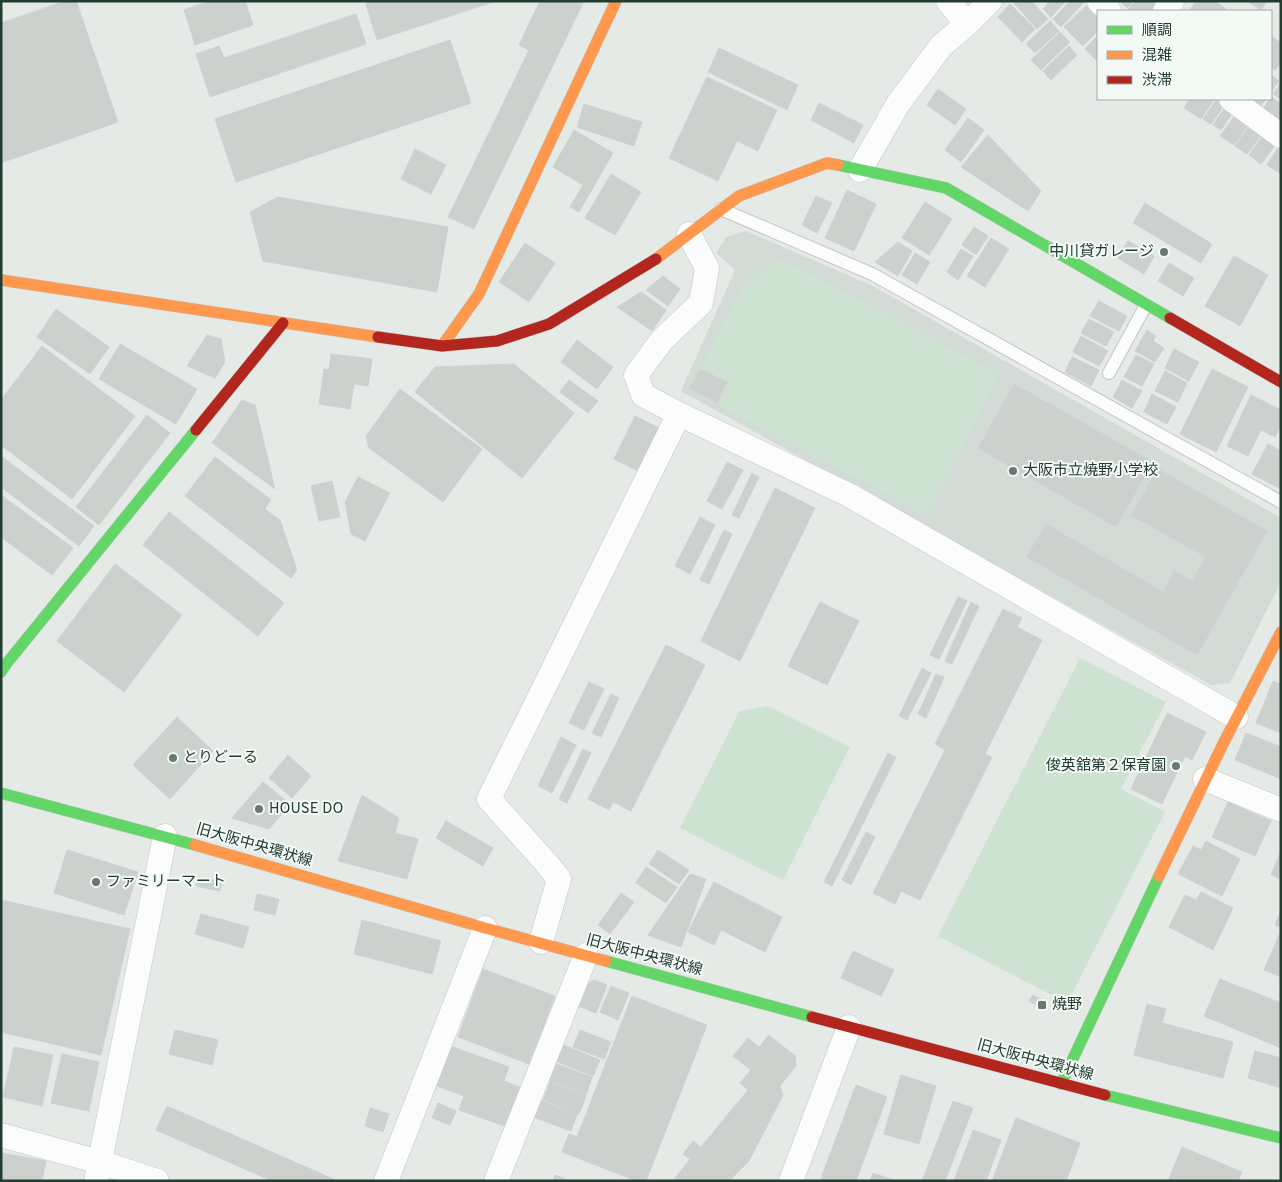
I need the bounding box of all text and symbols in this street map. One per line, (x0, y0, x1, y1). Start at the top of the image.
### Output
legend (1097, 10, 1272, 100)
text: 順調 (1142, 22, 1172, 41)
text: 混雑 (1142, 47, 1172, 66)
text: 渋滞 (1142, 72, 1172, 91)
place label: 中川貸ガレージ (1049, 243, 1154, 262)
marker: 中川貸ガレージ (1158, 246, 1170, 258)
place label: 大阪市立焼野小学校 (1023, 462, 1158, 481)
marker: 大阪市立焼野小学校 (1007, 465, 1019, 477)
place label: とりどーる (183, 749, 258, 768)
marker: とりどーる (167, 752, 179, 764)
place label: 俊英舘第２保育園 (1046, 757, 1166, 776)
marker: 俊英舘第２保育園 (1170, 760, 1182, 772)
place label: HOUSE DO (269, 800, 343, 819)
marker: HOUSE DO (253, 803, 265, 815)
street label: 旧大阪中央環状線 (194, 819, 315, 872)
place label: ファミリーマート (106, 873, 226, 892)
marker: ファミリーマート (90, 876, 102, 888)
street label: 旧大阪中央環状線 (584, 930, 705, 981)
place label: 焼野 (1052, 996, 1082, 1015)
marker: 焼野 (1036, 999, 1048, 1011)
street label: 旧大阪中央環状線 (975, 1035, 1096, 1086)

